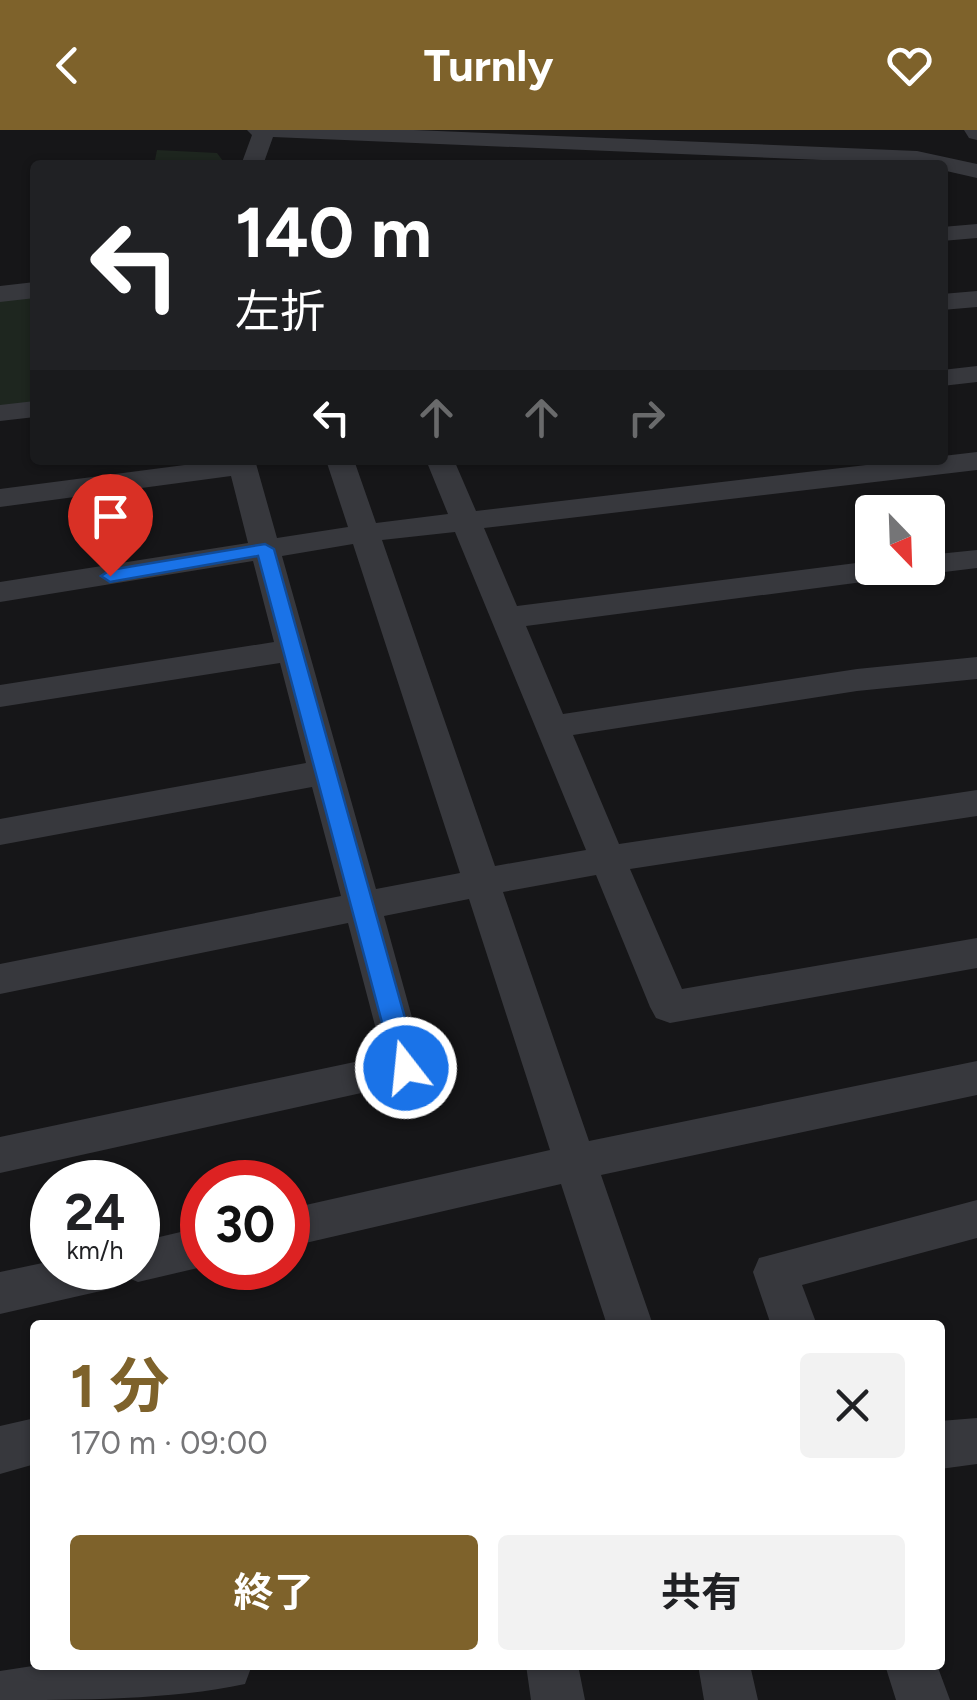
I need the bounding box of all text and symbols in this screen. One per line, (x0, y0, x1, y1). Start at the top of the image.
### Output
icon: back (40, 38, 95, 93)
text: Turnly (424, 38, 553, 92)
icon: heart (882, 38, 937, 93)
text: 140 m (235, 190, 432, 275)
icon: left (70, 200, 200, 330)
text: 左折 (235, 284, 325, 338)
icon: left (304, 390, 359, 445)
icon: ahead (409, 390, 464, 445)
icon: ahead (514, 390, 569, 445)
icon: right (619, 390, 674, 445)
pin (68, 474, 153, 577)
icon: arrive (83, 489, 138, 544)
north arrow (855, 495, 945, 585)
map controls (855, 495, 945, 585)
position arrow (354, 1016, 458, 1120)
speed limit sign: 30 (180, 1160, 310, 1290)
text: 24 (65, 1182, 125, 1243)
text: km/h (66, 1235, 124, 1265)
text: 1 分 (70, 1350, 170, 1422)
button: close (800, 1353, 905, 1458)
text: 170 m · 09:00 (70, 1424, 268, 1462)
button: 終了 (70, 1535, 478, 1650)
button: 共有 (498, 1535, 905, 1650)

